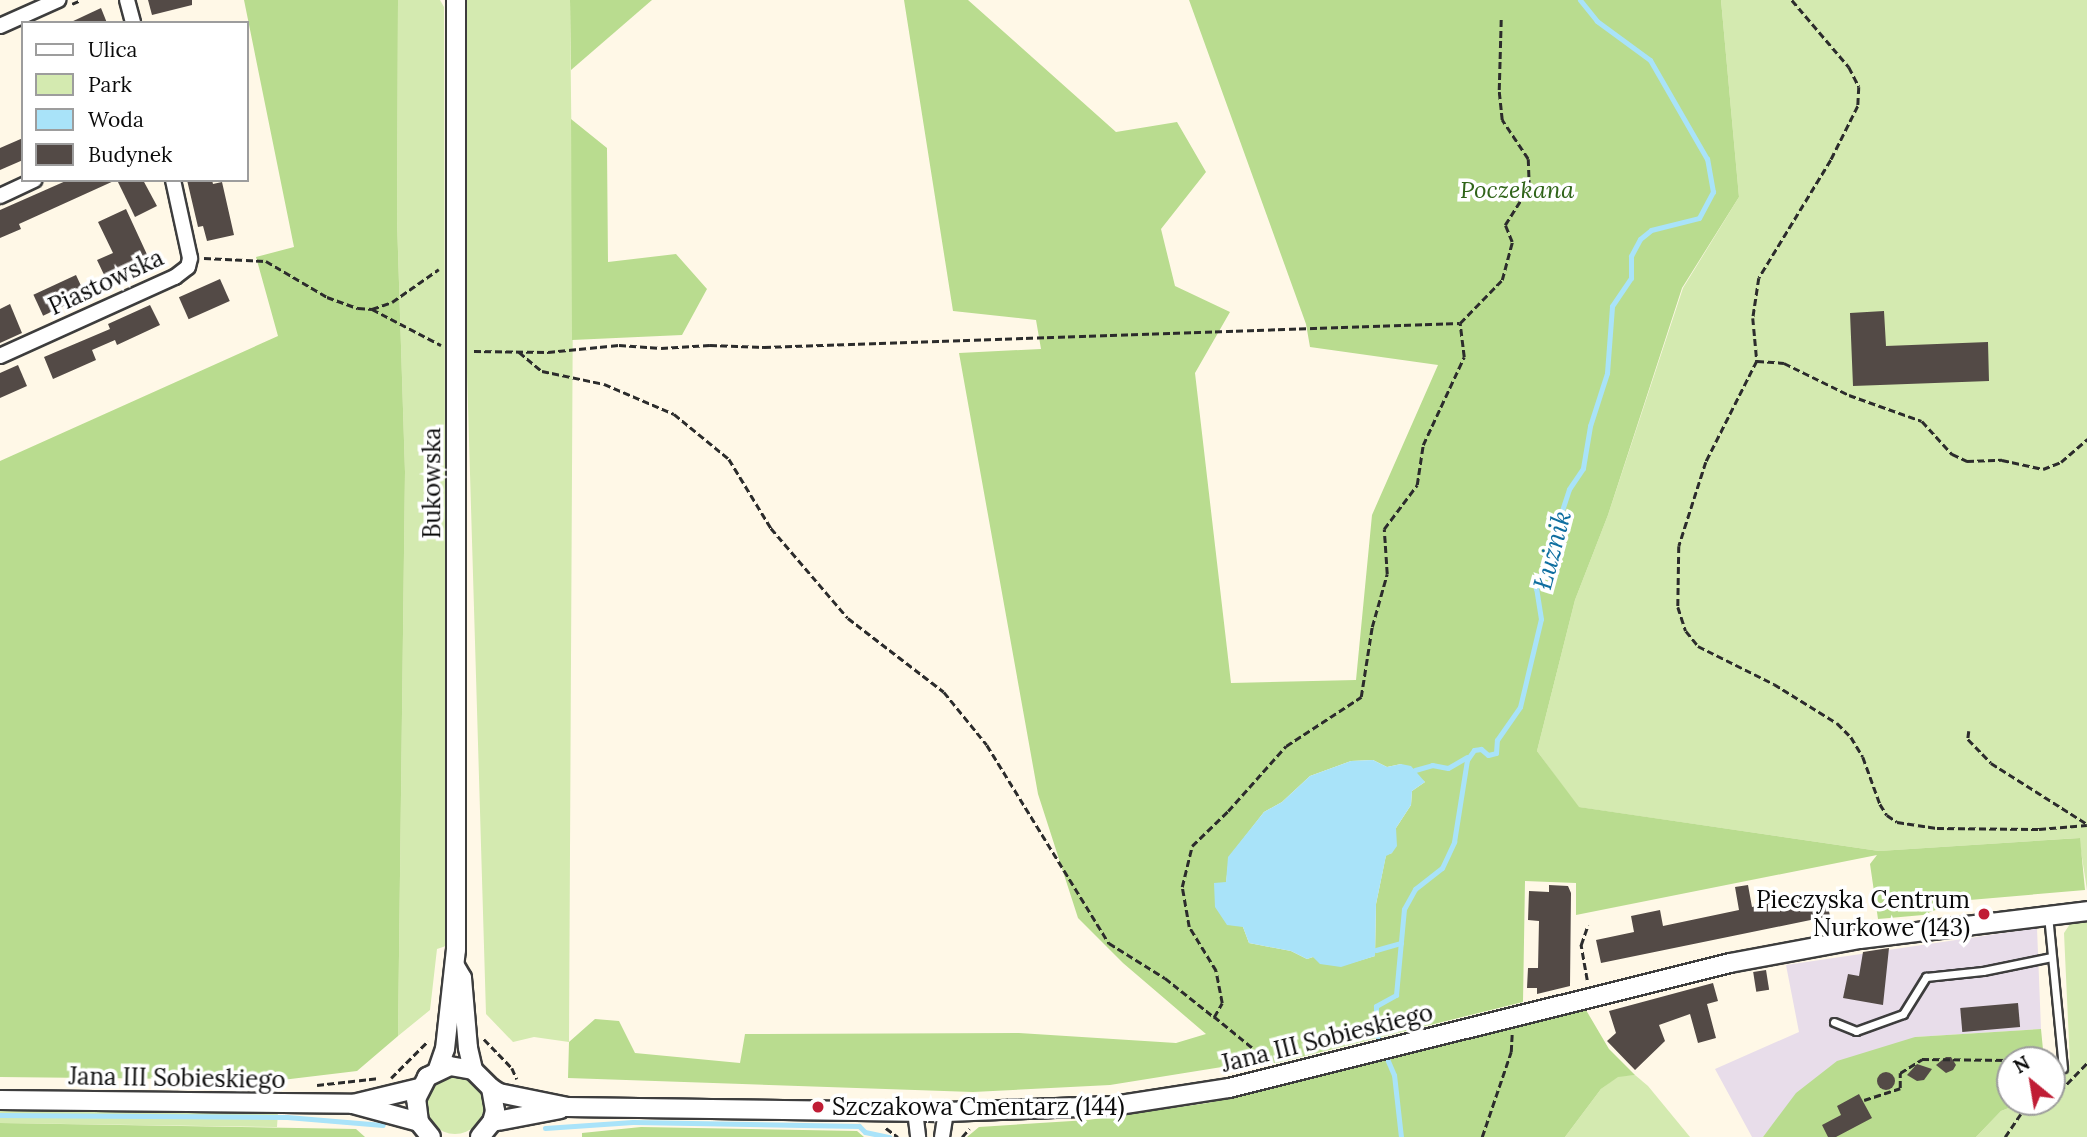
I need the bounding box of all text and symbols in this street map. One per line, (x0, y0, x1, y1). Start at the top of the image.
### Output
legend (21, 21, 248, 182)
text: Ulica (88, 36, 137, 63)
text: Park (88, 71, 132, 98)
text: Woda (88, 106, 144, 133)
text: Budynek (88, 141, 172, 168)
park label: Poczekana (1460, 176, 1574, 204)
street label: Piastowska (44, 243, 168, 321)
street label: Bukowska (418, 427, 446, 539)
water label: Łużnik (1527, 507, 1577, 593)
place label: Pieczyska Centrum Nurkowe (143) (1756, 886, 1970, 942)
marker: Pieczyska Centrum Nurkowe (143) (1976, 906, 1992, 922)
street label: Jana III Sobieskiego (1218, 998, 1436, 1078)
north arrow (1996, 1046, 2066, 1116)
text: N (2009, 1050, 2034, 1079)
street label: Jana III Sobieskiego (68, 1062, 286, 1094)
place label: Szczakowa Cmentarz (144) (832, 1093, 1125, 1121)
marker: Szczakowa Cmentarz (144) (810, 1099, 826, 1115)

